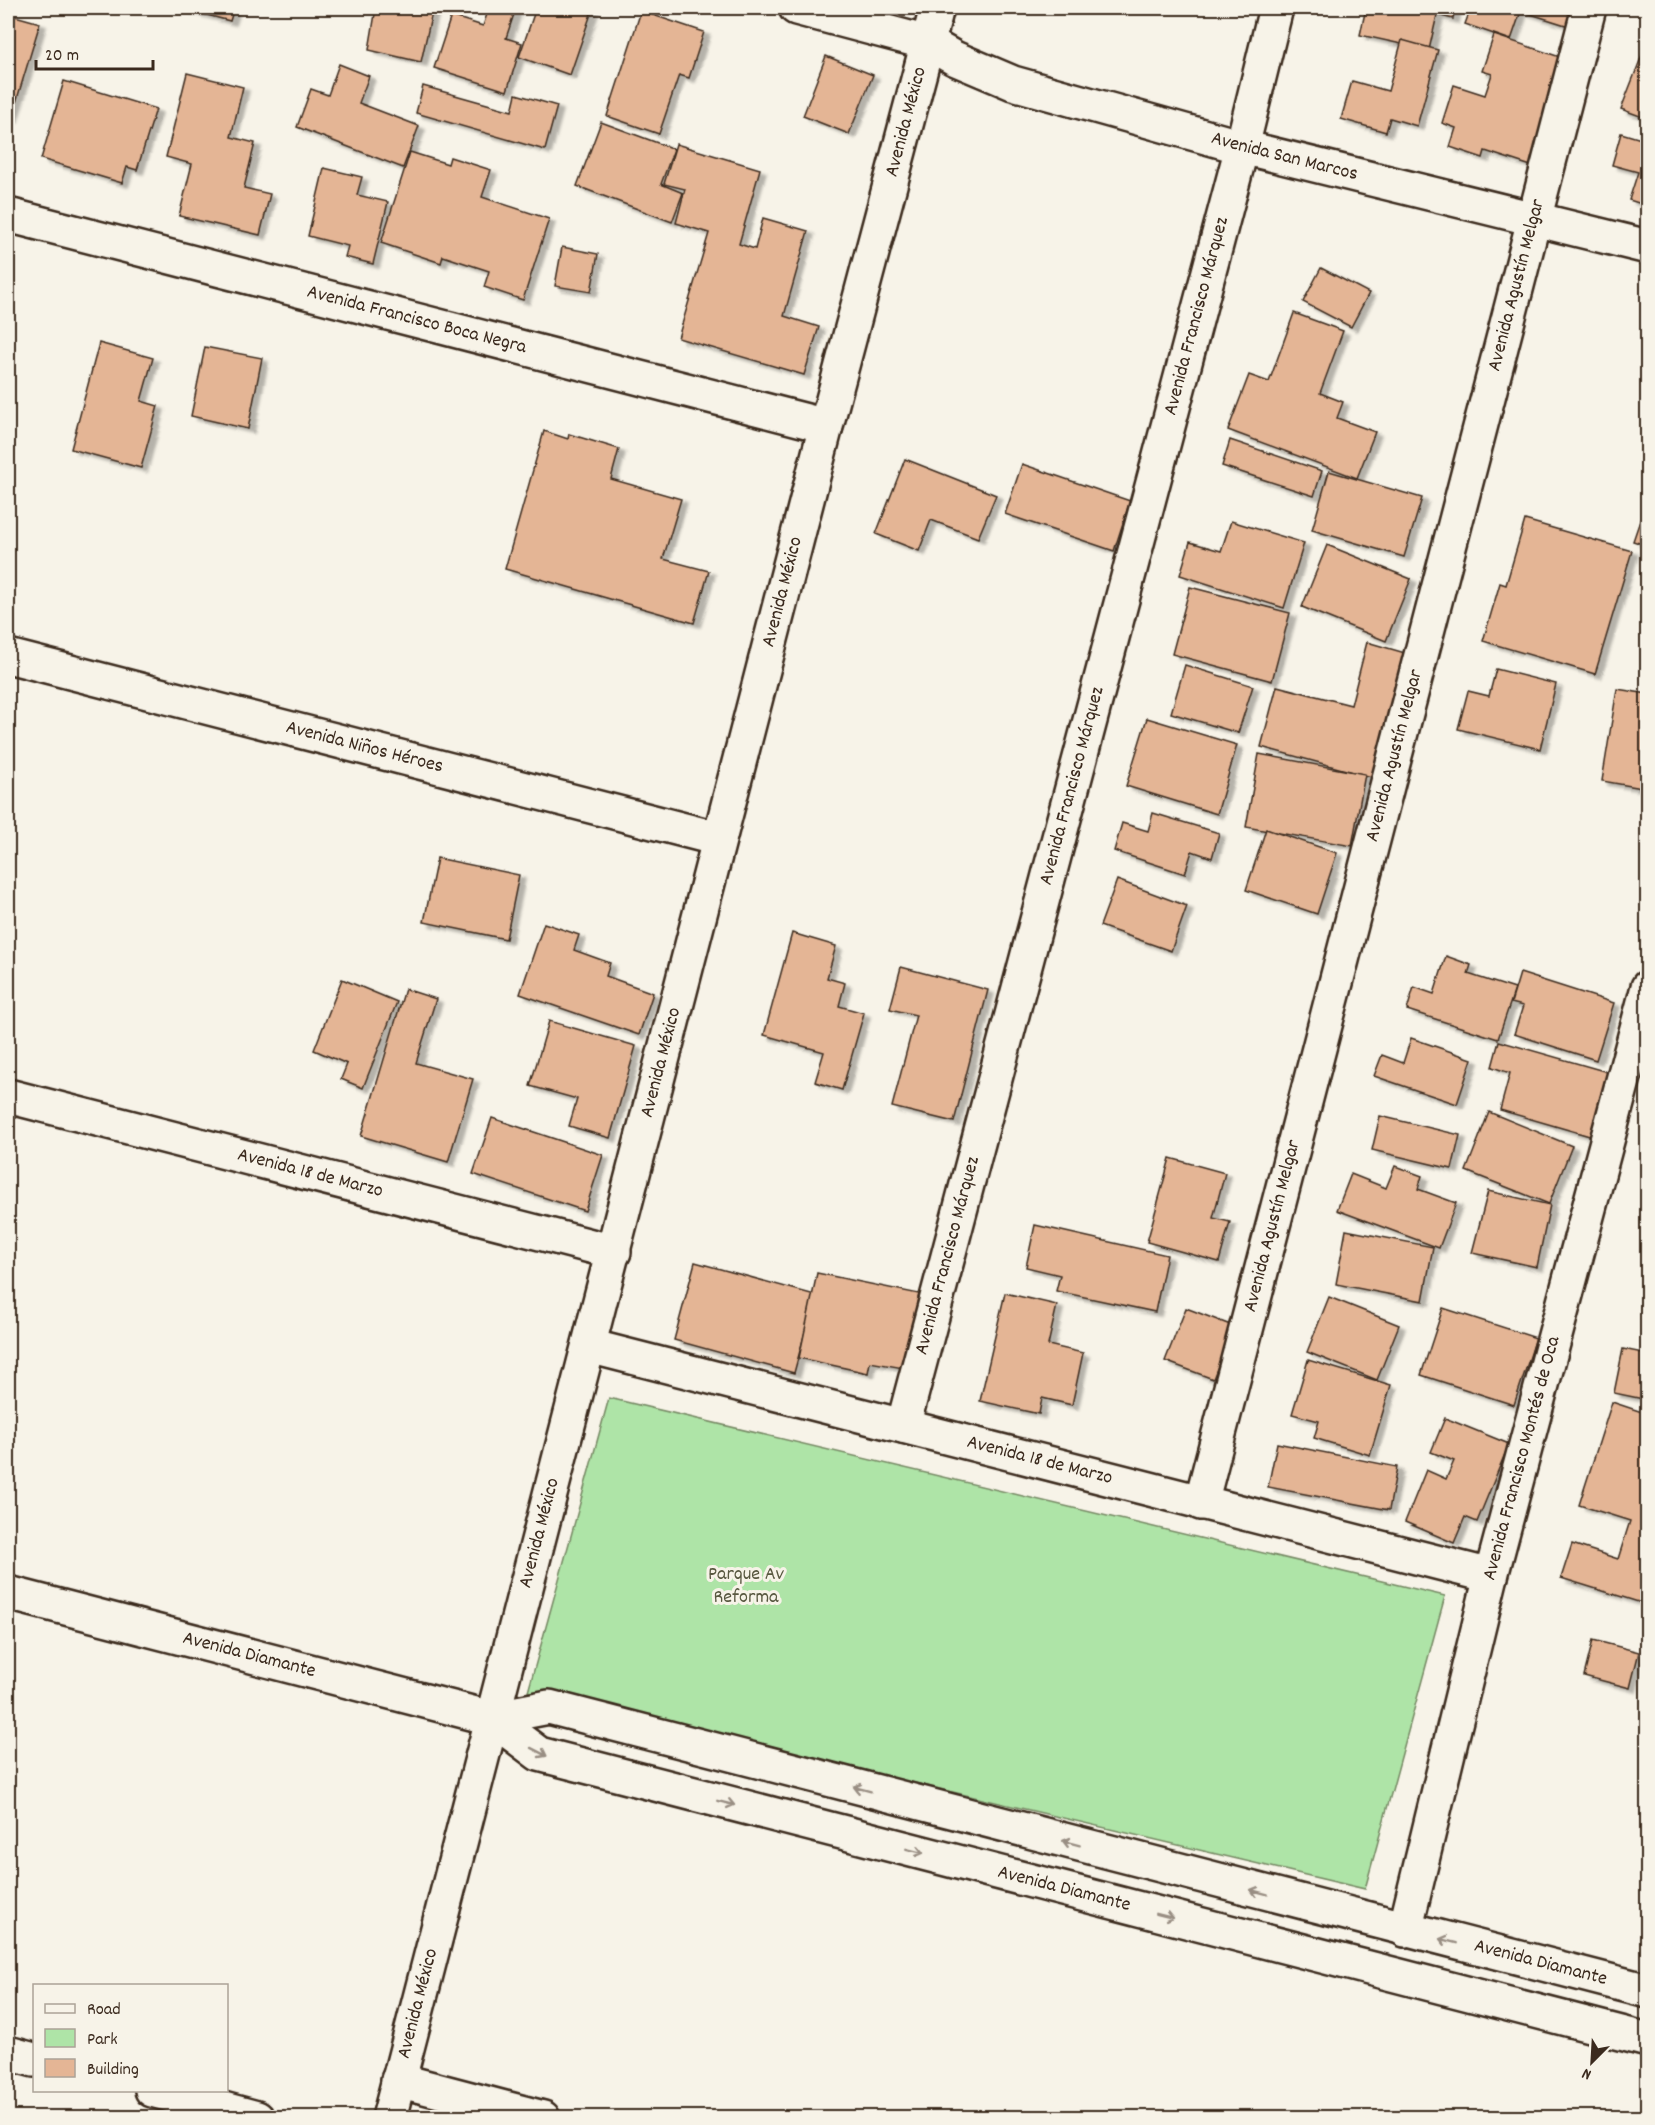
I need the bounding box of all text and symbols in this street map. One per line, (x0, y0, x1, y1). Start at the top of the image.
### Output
scale bar (36, 33, 153, 71)
text: 20 m (45, 44, 79, 69)
street label: Avenida México (879, 64, 935, 180)
street label: Avenida San Marcos (1208, 125, 1361, 189)
street label: Avenida Agustín Melgar (1481, 196, 1553, 374)
street label: Avenida Francisco Márquez (1157, 214, 1237, 419)
street label: Avenida Francisco Boca Negra (304, 279, 530, 362)
street label: Avenida México (755, 534, 811, 650)
street label: Avenida Agustín Melgar (1359, 666, 1431, 845)
street label: Avenida Francisco Márquez (1033, 683, 1112, 888)
street label: Avenida Niños Héroes (283, 714, 446, 781)
street label: Avenida México (634, 1004, 689, 1121)
street label: Avenida Agustín Melgar (1237, 1136, 1309, 1315)
street label: Avenida 18 de Marzo (234, 1142, 386, 1206)
street label: Avenida Francisco Márquez (908, 1153, 988, 1358)
street label: Avenida Francisco Montés de Oca (1476, 1333, 1568, 1584)
street label: Avenida 18 de Marzo (964, 1429, 1115, 1493)
street label: Avenida México (512, 1475, 568, 1591)
park label: Parque Av Reforma (708, 1561, 785, 1612)
street label: Avenida Diamante (180, 1625, 319, 1686)
one-way arrow (529, 1746, 547, 1758)
one-way arrow (852, 1782, 871, 1794)
one-way arrow (717, 1797, 736, 1809)
one-way arrow (1061, 1837, 1080, 1848)
one-way arrow (905, 1846, 924, 1858)
street label: Avenida Diamante (994, 1859, 1134, 1920)
one-way arrow (1250, 1886, 1269, 1898)
one-way arrow (1155, 1910, 1174, 1922)
street label: Avenida Diamante (1471, 1933, 1610, 1994)
one-way arrow (1439, 1935, 1458, 1946)
street label: Avenida México (391, 1946, 446, 2062)
legend (33, 1984, 228, 2092)
text: Road (87, 1998, 121, 2023)
text: Park (87, 2028, 118, 2053)
north arrow (1562, 2032, 1622, 2092)
text: Building (87, 2058, 139, 2083)
text: N (1579, 2061, 1595, 2086)

